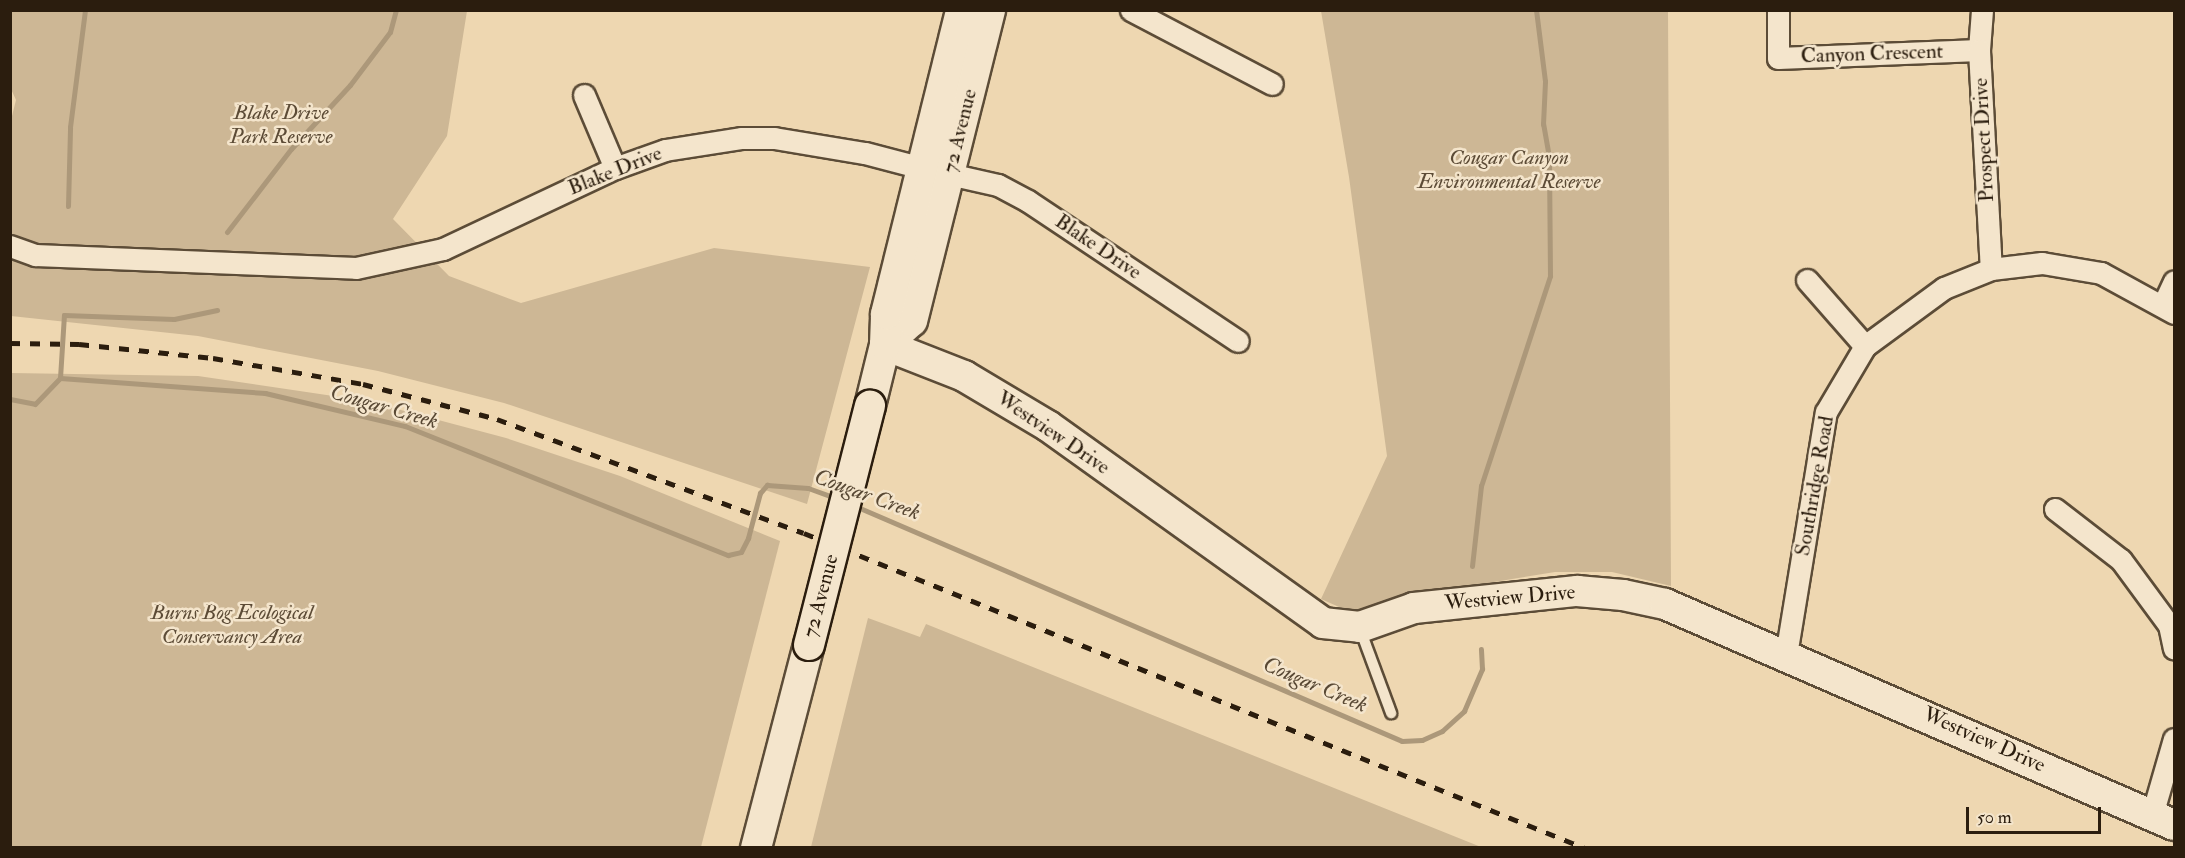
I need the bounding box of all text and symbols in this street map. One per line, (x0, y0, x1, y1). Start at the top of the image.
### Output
street label: Canyon Crescent (1800, 39, 1944, 69)
street label: Prospect Drive (1968, 77, 2000, 203)
street label: 72 Avenue (937, 86, 983, 176)
park label: Blake Drive Park Reserve (230, 100, 332, 150)
street label: Blake Drive (565, 141, 665, 201)
park label: Cougar Canyon Environmental Reserve (1417, 145, 1601, 195)
street label: Blake Drive (1050, 209, 1146, 285)
water label: Cougar Creek (327, 379, 441, 435)
street label: Westview Drive (992, 386, 1114, 480)
street label: Southridge Road (1790, 414, 1840, 558)
water label: Cougar Creek (810, 464, 924, 526)
street label: 72 Avenue (798, 551, 844, 641)
street label: Westview Drive (1444, 580, 1576, 616)
park label: Burns Bog Ecological Conservancy Area (151, 600, 313, 650)
water label: Cougar Creek (1259, 651, 1371, 719)
street label: Westview Drive (1919, 702, 2049, 778)
scale bar (1969, 795, 2104, 833)
text: 50 m (1977, 806, 2012, 829)

